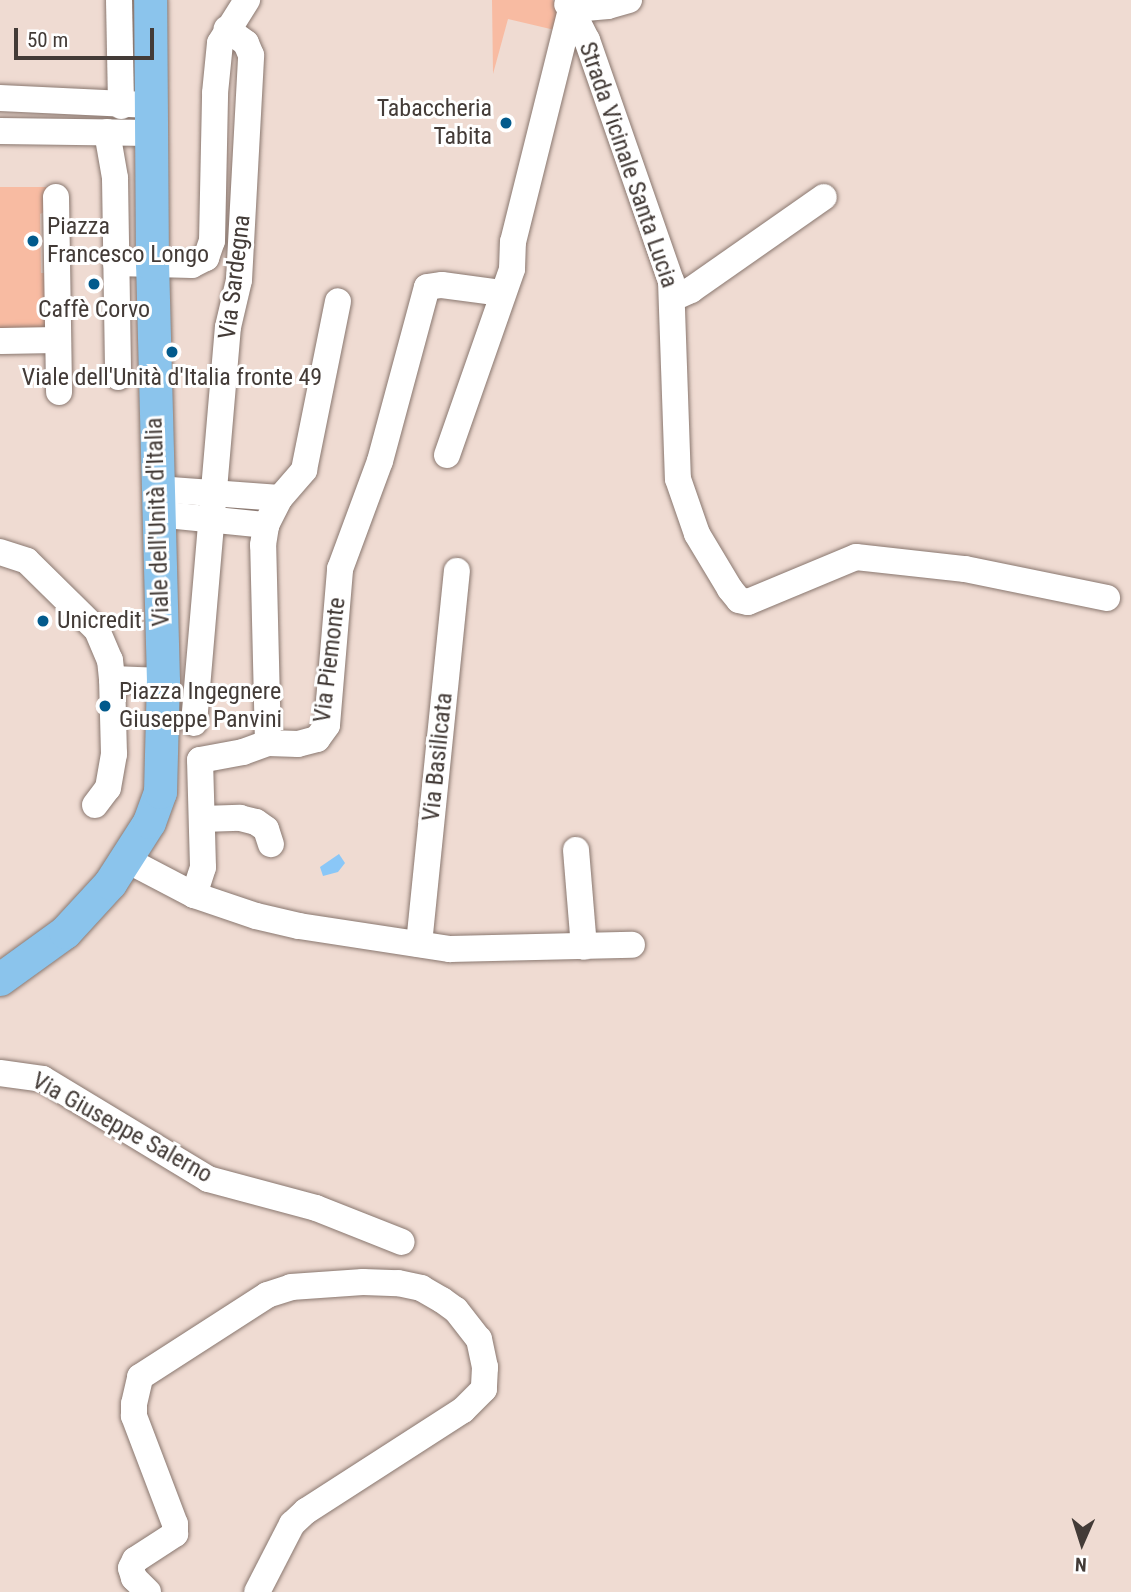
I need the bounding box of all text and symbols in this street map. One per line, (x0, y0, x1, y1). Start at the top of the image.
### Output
scale bar (18, 14, 158, 58)
text: 50 m (27, 28, 68, 52)
street label: Strada Vicinale Santa Lucia (572, 38, 684, 292)
place label: Tabaccheria Tabita (377, 95, 492, 151)
marker: Tabaccheria Tabita (498, 115, 514, 131)
place label: Piazza Francesco Longo (47, 213, 209, 269)
street label: Via Sardegna (213, 213, 257, 341)
marker: Piazza Francesco Longo (25, 233, 41, 249)
marker: Caffè Corvo (86, 276, 102, 292)
place label: Caffè Corvo (38, 296, 150, 324)
marker: Viale dell'Unità d'Italia fronte 49 (164, 344, 180, 360)
place label: Viale dell'Unità d'Italia fronte 49 (22, 364, 322, 392)
street label: Viale dell'Unità d'Italia (140, 417, 176, 627)
street label: Via Piemonte (308, 596, 352, 724)
place label: Unicredit (57, 607, 142, 635)
marker: Unicredit (35, 613, 51, 629)
place label: Piazza Ingegnere Giuseppe Panvini (119, 678, 282, 734)
street label: Via Basilicata (417, 691, 459, 823)
marker: Piazza Ingegnere Giuseppe Panvini (97, 698, 113, 714)
street label: Via Giuseppe Salerno (27, 1067, 217, 1189)
north arrow (1047, 1508, 1117, 1578)
text: N (1074, 1553, 1087, 1576)

